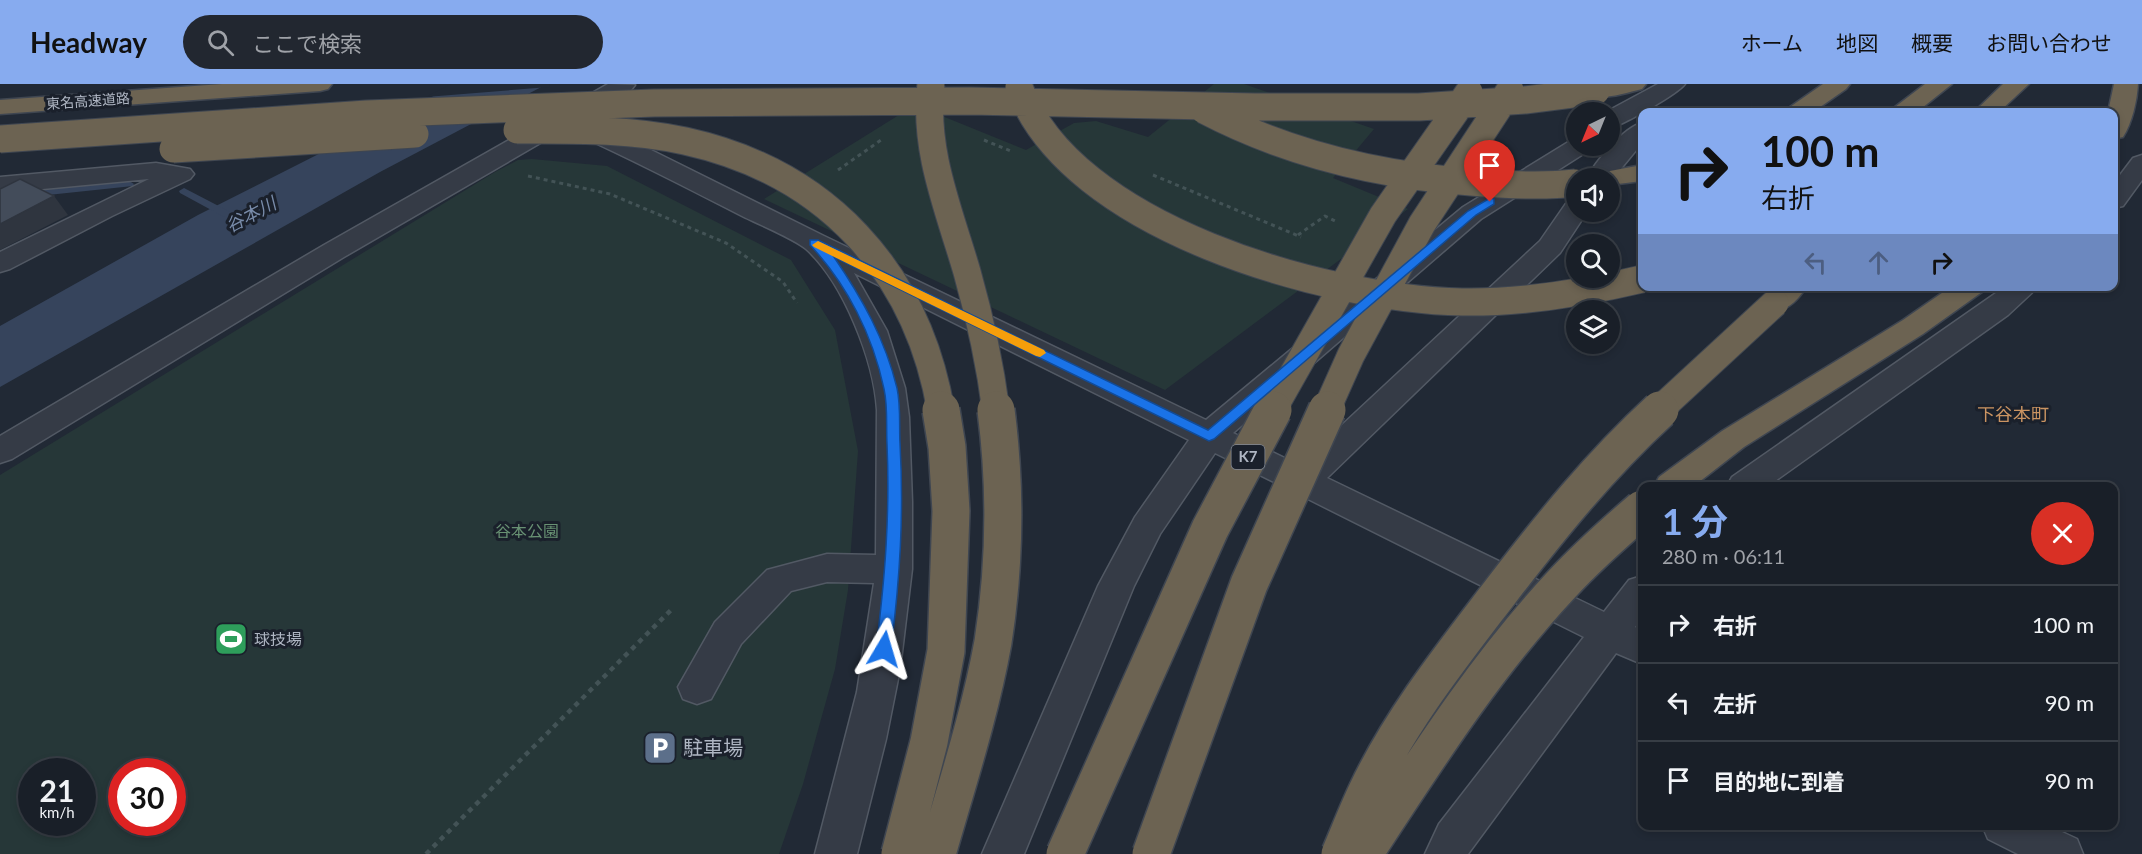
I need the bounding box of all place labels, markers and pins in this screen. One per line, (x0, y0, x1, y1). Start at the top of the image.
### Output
pin (1464, 140, 1515, 202)
sports icon: 球技場 (213, 621, 249, 657)
place label: 球技場 (254, 629, 302, 648)
parking icon: 駐車場 (642, 730, 678, 766)
place label: 駐車場 (683, 735, 743, 759)

